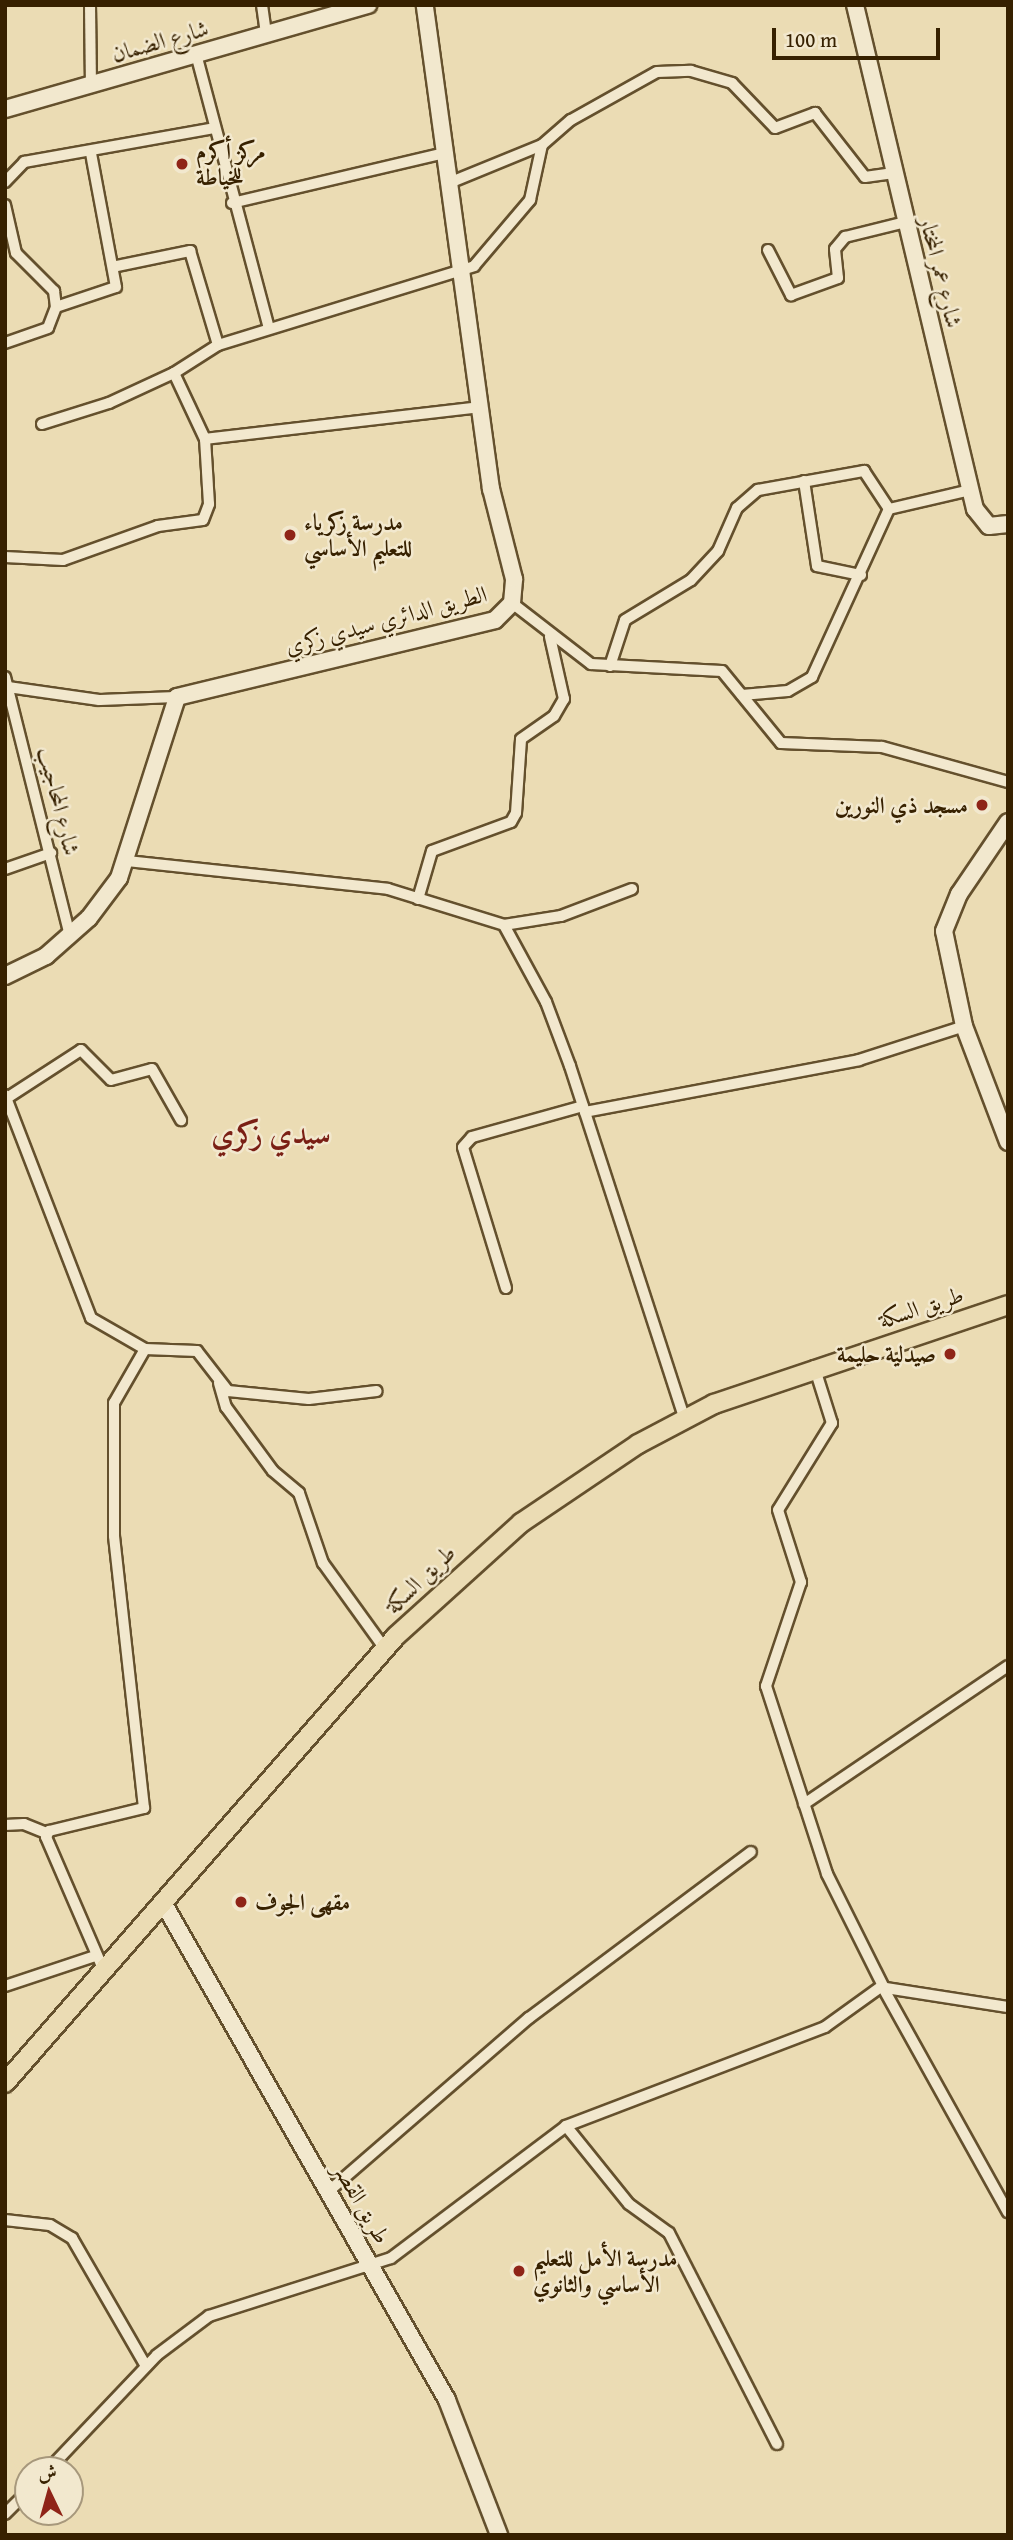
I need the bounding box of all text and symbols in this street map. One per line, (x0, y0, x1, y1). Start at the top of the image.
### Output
street label: شارع الضمان (108, 14, 212, 68)
scale bar (775, 14, 943, 58)
text: 100 m (785, 24, 837, 55)
place label: مركز أكرم للخياطة (196, 137, 265, 191)
marker: مركز أكرم للخياطة (174, 156, 190, 172)
street label: شارع عمر المختار (914, 213, 968, 331)
place label: مدرسة زكرياء للتعليم الأساسي (304, 508, 412, 562)
marker: مدرسة زكرياء للتعليم الأساسي (282, 527, 298, 543)
street label: الطريق الدائري سيدي زكري (282, 580, 490, 660)
street label: شارع المحاجيب (32, 744, 86, 858)
place label: مسجد ذي النورين (835, 791, 968, 819)
marker: مسجد ذي النورين (974, 797, 990, 813)
district label: سيدي زكري (211, 1115, 331, 1151)
street label: طريق السكة (875, 1280, 967, 1334)
place label: صيدلية حليمة (837, 1340, 936, 1368)
marker: صيدلية حليمة (942, 1346, 958, 1362)
street label: طريق السكة (379, 1539, 461, 1619)
place label: مقهى الجوف (255, 1888, 350, 1916)
marker: مقهى الجوف (233, 1894, 249, 1910)
street label: طريق القصر (328, 2157, 396, 2249)
place label: مدرسة الأمل للتعليم الأساسي والثانوي (533, 2244, 677, 2298)
marker: مدرسة الأمل للتعليم الأساسي والثانوي (511, 2263, 527, 2279)
north arrow (14, 2456, 84, 2526)
text: ش (37, 2457, 58, 2487)

